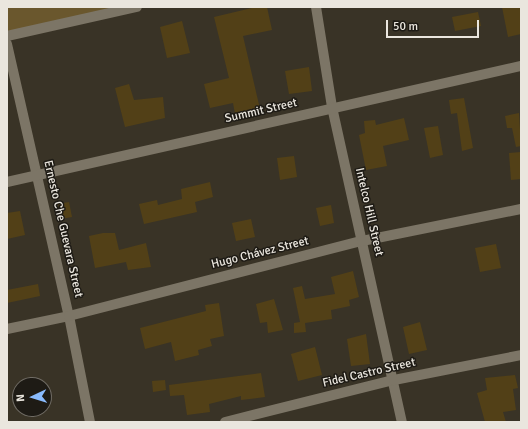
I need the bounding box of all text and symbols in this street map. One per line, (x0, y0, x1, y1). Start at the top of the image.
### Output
scale bar (388, 12, 481, 38)
text: 50 m (393, 19, 418, 34)
street label: Summit Street (223, 96, 299, 126)
street label: Ernesto Che Guevara Street (40, 159, 86, 299)
street label: Intelco Hill Street (352, 166, 386, 258)
street label: Hugo Chávez Street (210, 234, 310, 272)
street label: Fidel Castro Street (321, 355, 417, 391)
north arrow (12, 377, 52, 417)
text: N (14, 394, 27, 402)

